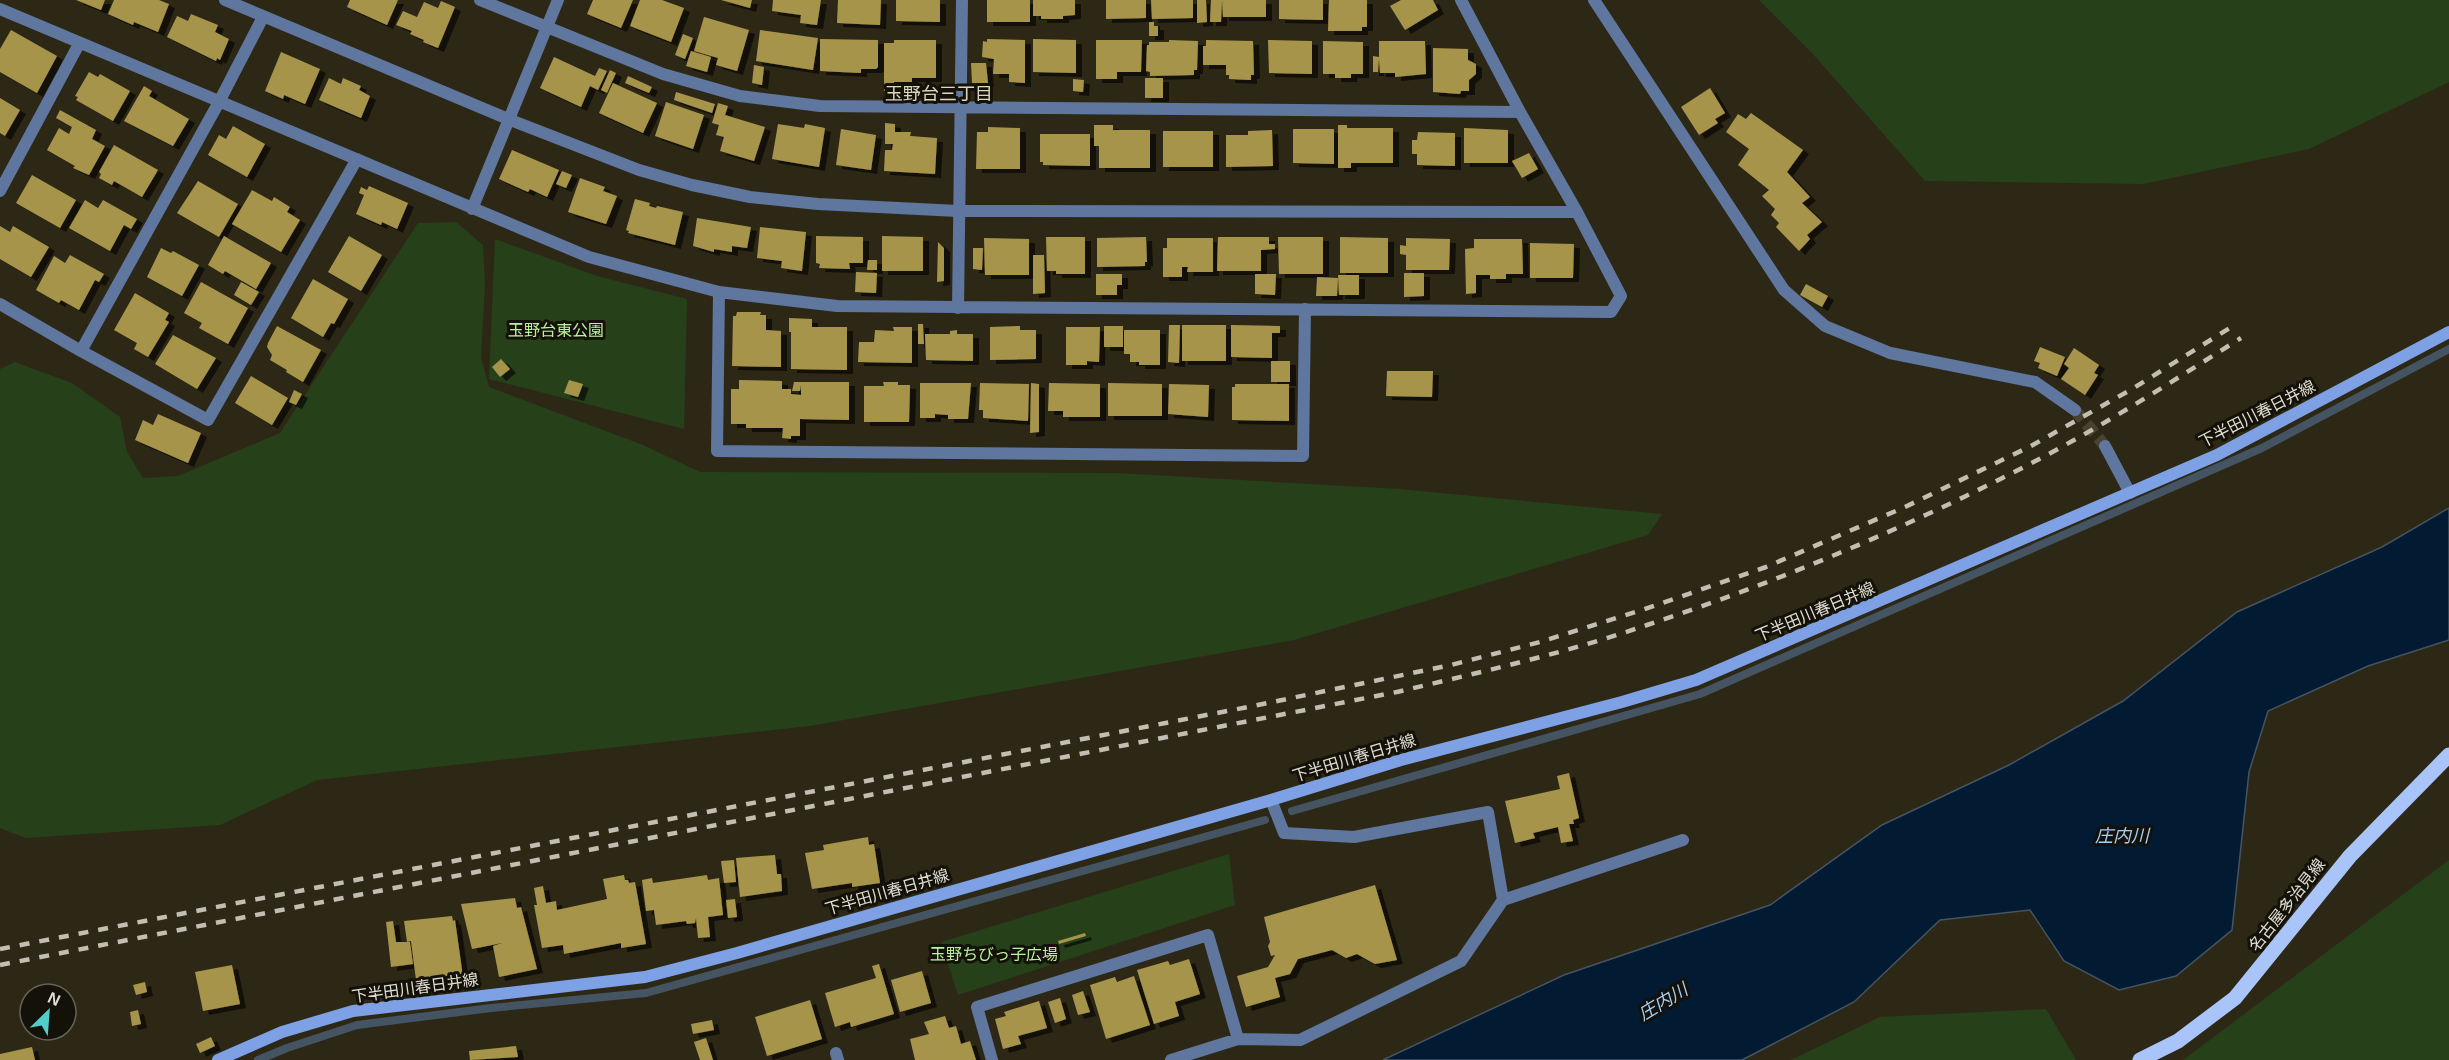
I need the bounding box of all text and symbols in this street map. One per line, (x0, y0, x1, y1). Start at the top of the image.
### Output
district label: 玉野台三丁目 (885, 84, 993, 104)
park label: 玉野台東公園 (508, 322, 604, 339)
street label: 下半田川春日井線 (2196, 377, 2318, 451)
street label: 下半田川春日井線 (1753, 579, 1877, 645)
street label: 下半田川春日井線 (1290, 731, 1418, 785)
water label: 庄内川 (2095, 826, 2151, 846)
street label: 名古屋多治見線 (2246, 856, 2328, 954)
street label: 下半田川春日井線 (823, 866, 951, 918)
park label: 玉野ちびっ子広場 (930, 946, 1058, 963)
street label: 下半田川春日井線 (350, 971, 480, 1005)
water label: 庄内川 (1635, 978, 1693, 1024)
north arrow (18, 982, 78, 1042)
text: N (45, 989, 63, 1009)

